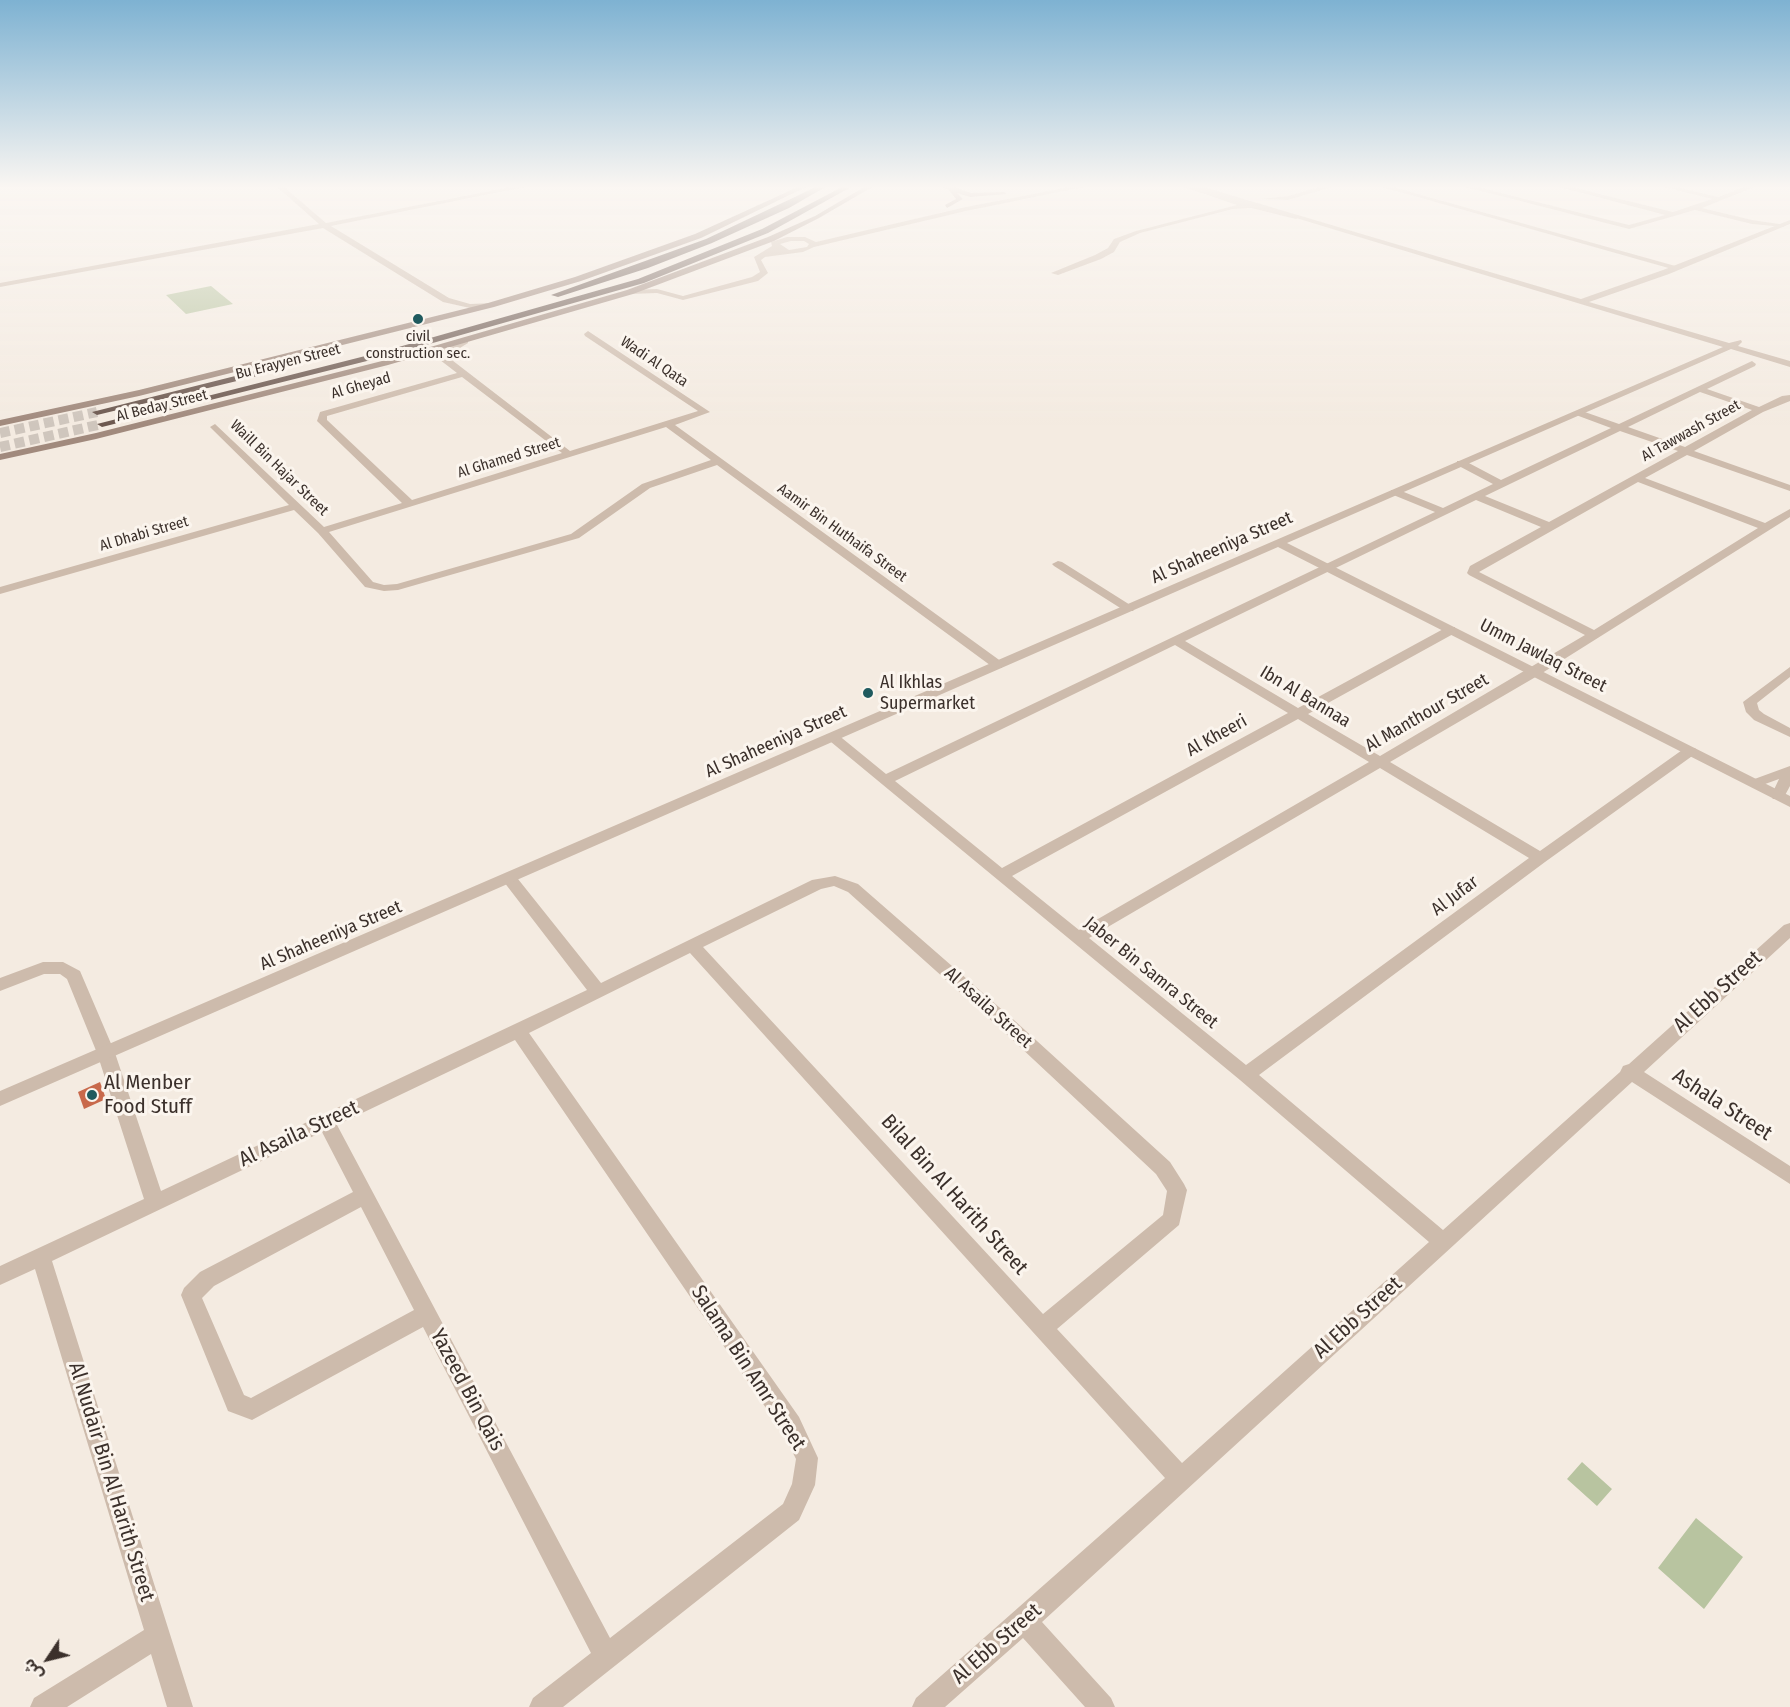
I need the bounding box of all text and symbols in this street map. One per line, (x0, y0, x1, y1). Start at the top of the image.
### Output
marker: civil construction sec. (411, 312, 425, 326)
place label: civil construction sec. (366, 328, 470, 363)
street label: Wadi Al Qata (617, 333, 691, 391)
street label: Bu Erayyen Street (234, 340, 342, 384)
street label: Al Gheyad (329, 369, 393, 403)
street label: Al Beday Street (115, 386, 209, 426)
street label: Al Tawwash Street (1638, 396, 1744, 466)
street label: Waill Bin Hajar Street (226, 416, 332, 520)
street label: Al Ghamed Street (455, 434, 563, 482)
street label: Aamir Bin Huthaifa Street (774, 480, 910, 586)
street label: Al Shaheeniya Street (1148, 507, 1296, 589)
street label: Al Dhabi Street (98, 513, 190, 555)
street label: Umm Jawlaq Street (1476, 615, 1610, 697)
street label: Ibn Al Bannaa (1256, 662, 1354, 732)
street label: Al Manthour Street (1362, 669, 1492, 757)
place label: Al Ikhlas Supermarket (880, 672, 975, 714)
marker: Al Ikhlas Supermarket (861, 686, 875, 700)
street label: Al Shaheeniya Street (702, 701, 850, 783)
street label: Al Kheeri (1183, 711, 1251, 761)
street label: Al Jufar (1427, 871, 1483, 921)
street label: Al Shaheeniya Street (257, 896, 405, 976)
street label: Jaber Bin Samra Street (1080, 913, 1222, 1033)
street label: Al Ebb Street (1669, 946, 1767, 1038)
street label: Al Asaila Street (940, 963, 1036, 1053)
street label: Ashala Street (1668, 1064, 1776, 1146)
place label: Al Menber Food Stuff (104, 1070, 192, 1120)
marker: Al Menber Food Stuff (85, 1088, 99, 1102)
street label: Al Asaila Street (235, 1095, 363, 1173)
street label: Bilal Bin Al Harith Street (875, 1110, 1033, 1280)
street label: Al Ebb Street (1309, 1272, 1407, 1364)
street label: Salama Bin Amr Street (685, 1281, 811, 1455)
street label: Yazeed Bin Qais (424, 1325, 510, 1455)
street label: Al Nudair Bin Al Harith Street (63, 1359, 159, 1605)
street label: Al Ebb Street (947, 1598, 1047, 1690)
north arrow (18, 1629, 78, 1689)
text: ش (19, 1655, 47, 1684)

